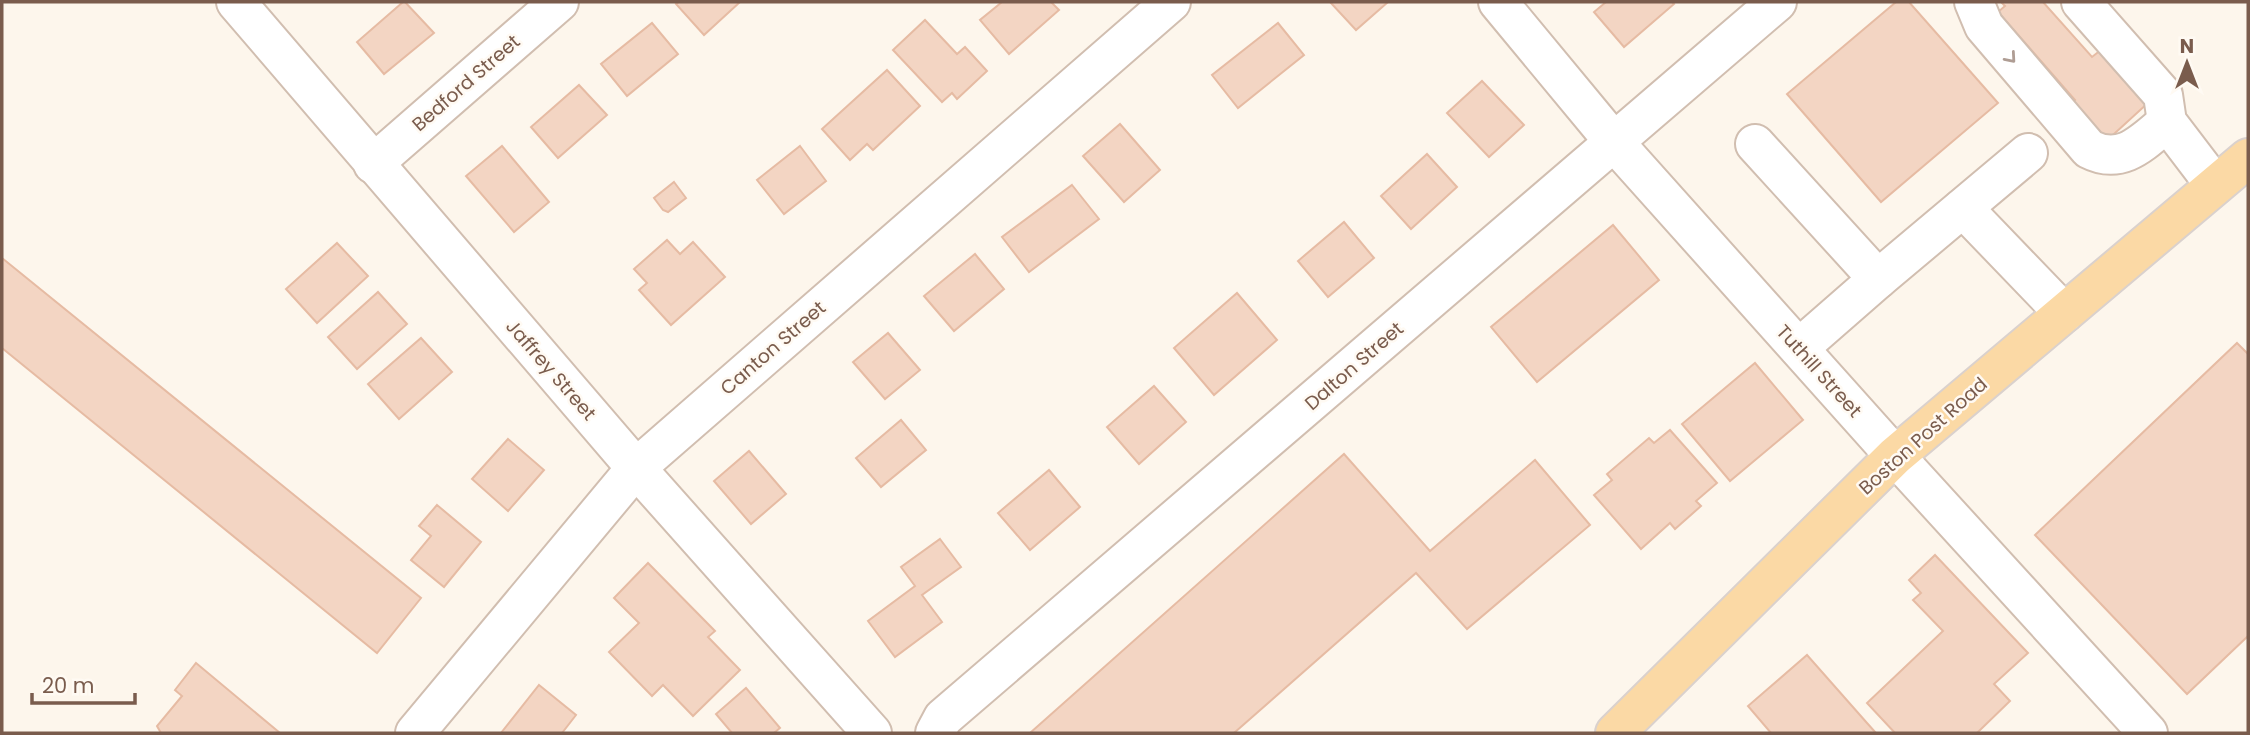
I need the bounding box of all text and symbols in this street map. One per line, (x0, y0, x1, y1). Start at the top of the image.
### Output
street label: Bedford Street (406, 28, 526, 138)
north arrow (2152, 28, 2222, 98)
text: N (2180, 33, 2194, 60)
one-way arrow (2003, 50, 2015, 63)
street label: Canton Street (714, 295, 832, 401)
street label: Jaffrey Street (500, 314, 602, 426)
street label: Dalton Street (1299, 315, 1409, 417)
street label: Tuthill Street (1770, 319, 1868, 423)
street label: Boston Post Road (1853, 371, 1993, 501)
scale bar (32, 662, 135, 706)
text: 20 m (42, 671, 95, 700)

